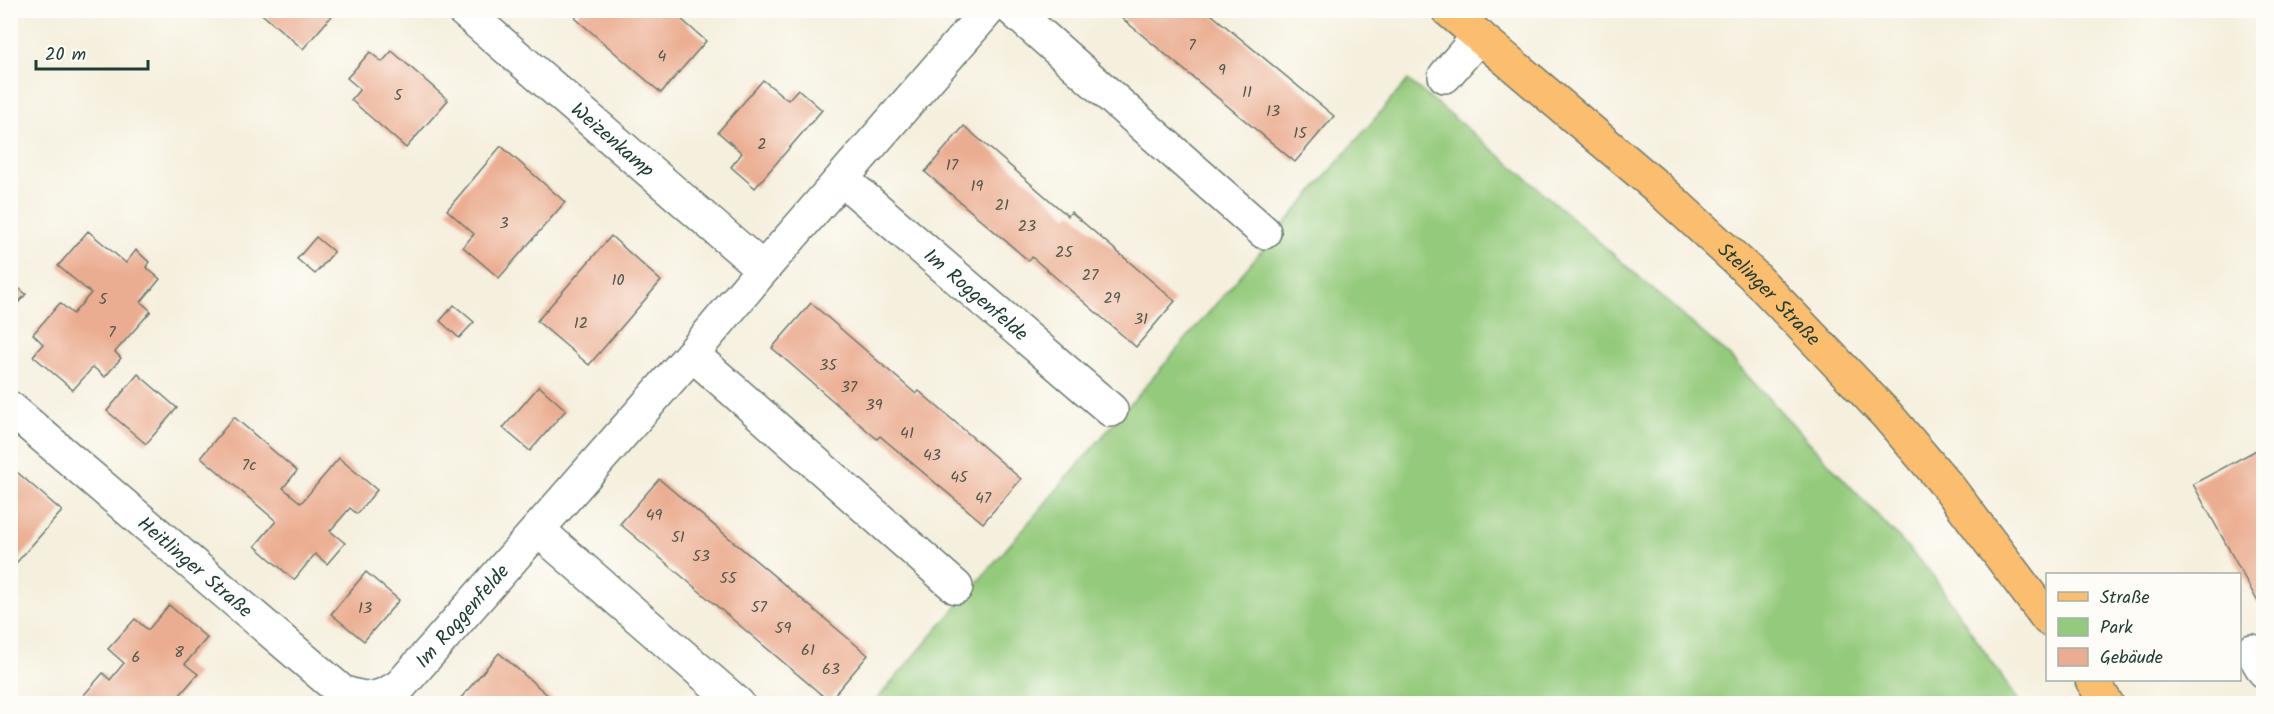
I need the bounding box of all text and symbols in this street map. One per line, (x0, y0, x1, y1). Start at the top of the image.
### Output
scale bar (36, 33, 148, 71)
house number: 7 (1188, 33, 1196, 58)
text: 20 m (45, 41, 86, 70)
house number: 4 (658, 44, 667, 69)
house number: 9 (1218, 58, 1226, 83)
house number: 11 (1242, 80, 1252, 105)
house number: 5 (394, 83, 404, 108)
street label: Weizenkamp (562, 95, 661, 187)
house number: 13 (1266, 99, 1280, 124)
house number: 15 (1293, 121, 1308, 146)
house number: 2 (757, 132, 767, 157)
house number: 17 (946, 153, 959, 178)
house number: 19 (971, 174, 984, 199)
house number: 21 (995, 193, 1009, 218)
house number: 3 (499, 211, 509, 236)
house number: 23 (1018, 214, 1036, 239)
street label: Stelinger Straße (1709, 236, 1827, 355)
house number: 25 (1055, 240, 1074, 265)
street label: Im Roggenfelde (915, 241, 1035, 350)
house number: 27 (1082, 263, 1099, 288)
house number: 10 (611, 268, 625, 293)
house number: 29 (1103, 286, 1121, 311)
house number: 5 (99, 287, 109, 312)
house number: 31 (1134, 307, 1148, 332)
house number: 12 (574, 311, 588, 336)
house number: 7 (108, 320, 116, 345)
house number: 35 (819, 353, 838, 378)
house number: 37 (841, 375, 858, 400)
house number: 39 (866, 393, 883, 418)
house number: 41 (900, 421, 914, 446)
house number: 43 (923, 443, 941, 468)
house number: 7c (242, 453, 256, 478)
house number: 45 (950, 465, 969, 490)
house number: 47 (975, 486, 992, 511)
house number: 49 (646, 503, 663, 528)
street label: Heitlinger Straße (129, 509, 259, 627)
house number: 51 (671, 525, 685, 550)
house number: 53 (692, 544, 710, 569)
street label: Im Roggenfelde (408, 558, 518, 676)
house number: 55 (719, 566, 738, 591)
legend (2046, 573, 2241, 681)
text: Straße (2100, 584, 2150, 613)
house number: 57 (751, 595, 768, 620)
house number: 13 (358, 596, 372, 621)
text: Park (2100, 614, 2133, 643)
house number: 59 (775, 616, 791, 641)
house number: 61 (801, 638, 815, 663)
house number: 8 (174, 640, 184, 665)
text: Gebäude (2100, 644, 2163, 673)
house number: 6 (132, 645, 140, 670)
house number: 63 (822, 657, 840, 682)

